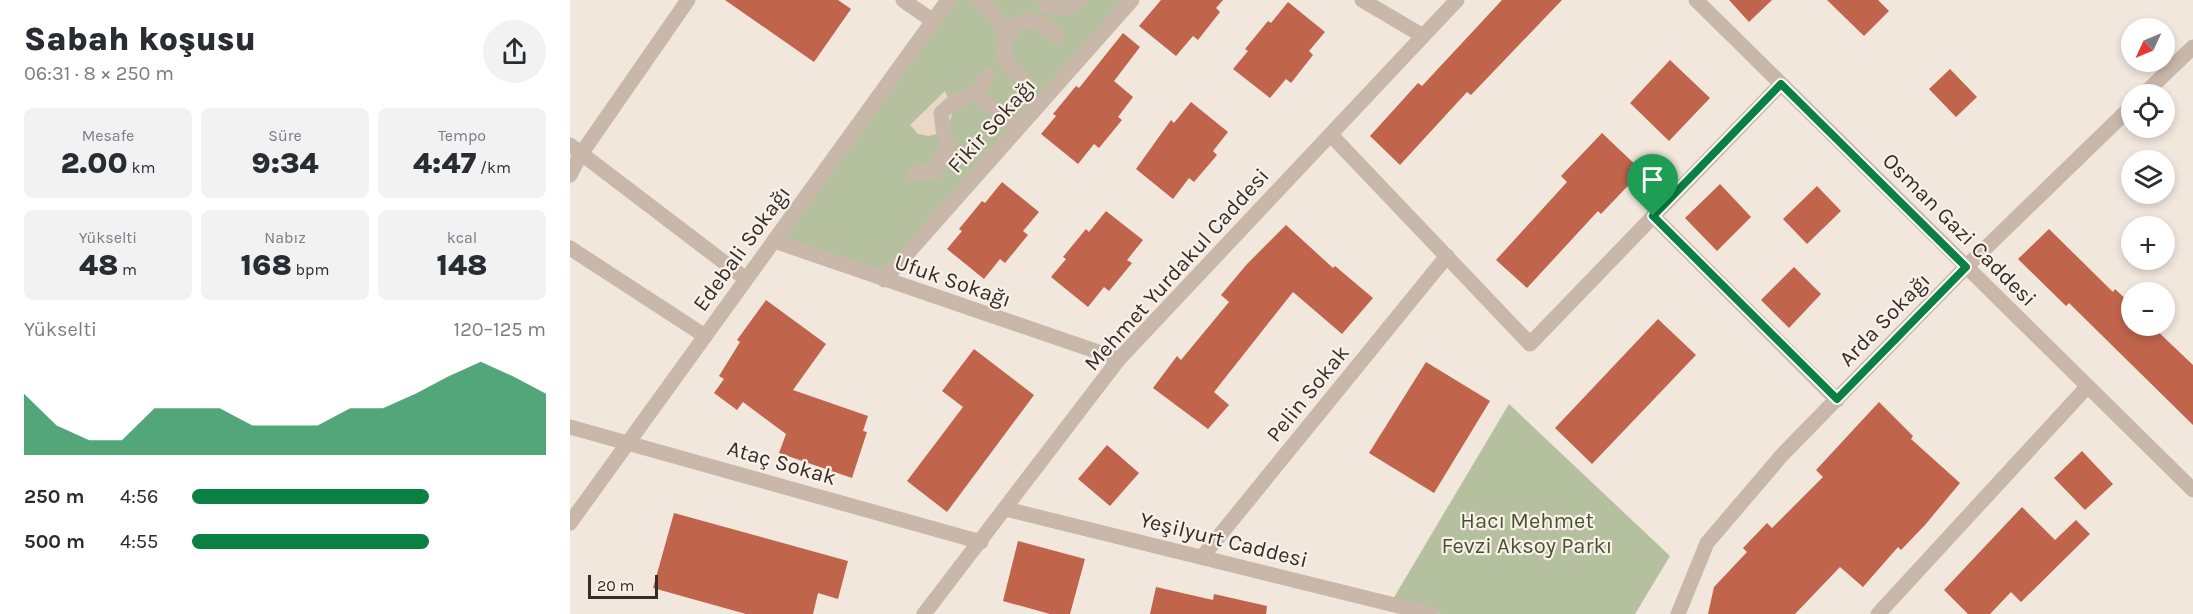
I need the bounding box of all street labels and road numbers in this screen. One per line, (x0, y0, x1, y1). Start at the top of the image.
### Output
street label: Fikir Sokağı (942, 73, 1041, 179)
street label: Osman Gazi Caddesi (1877, 147, 2042, 312)
street label: Mehmet Yurdakul Caddesi (1079, 163, 1275, 376)
street label: Edebali Sokağı (688, 181, 796, 316)
street label: Ufuk Sokağı (891, 249, 1014, 313)
street label: Arda Sokağı (1834, 268, 1936, 372)
street label: Pelin Sokak (1261, 340, 1355, 447)
street label: Ataç Sokak (724, 435, 839, 491)
street label: Yeşilyurt Caddesi (1137, 507, 1311, 573)

